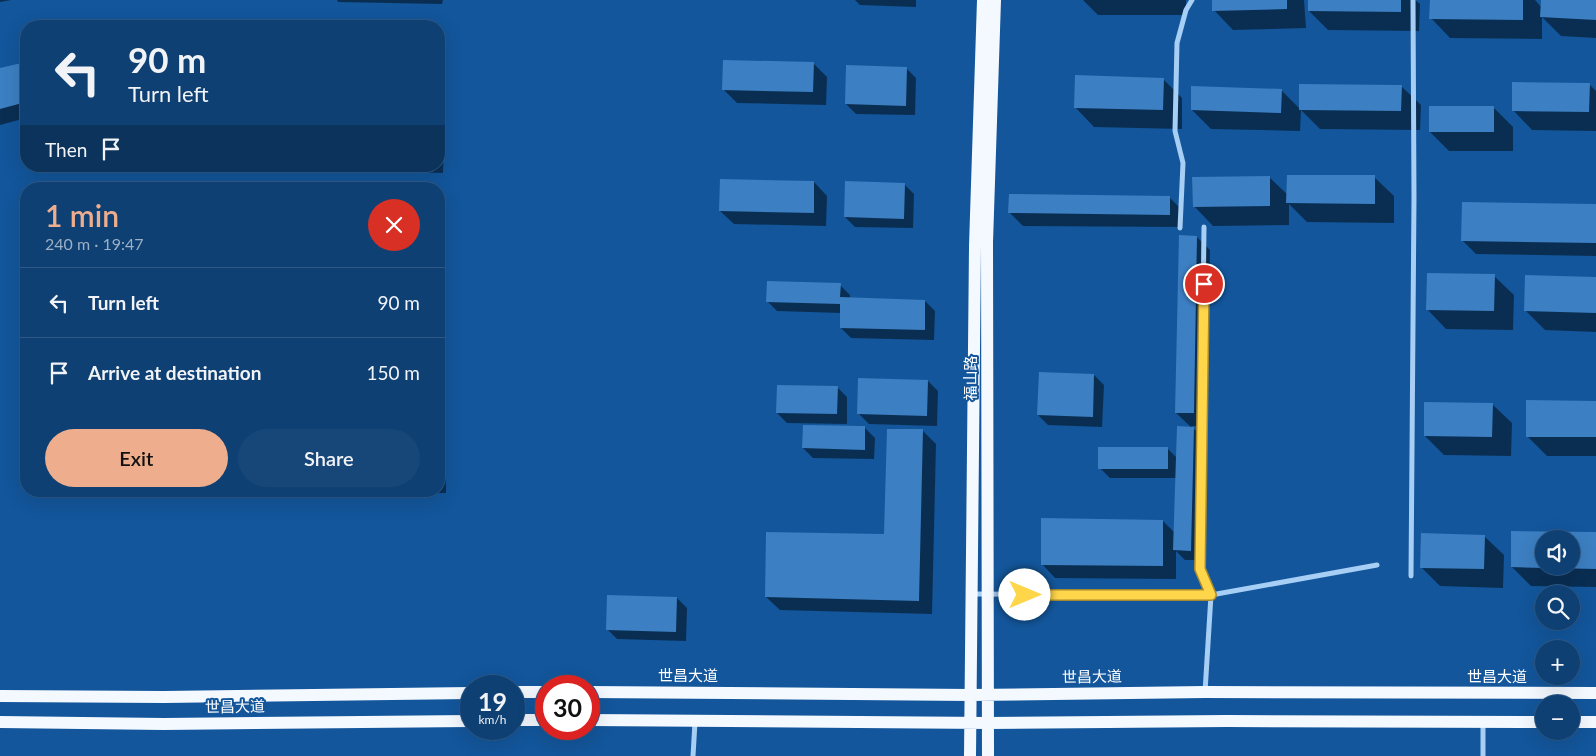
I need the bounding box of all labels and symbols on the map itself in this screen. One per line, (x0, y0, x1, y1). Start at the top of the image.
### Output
pin (1183, 263, 1225, 305)
street label: 福山路 (961, 355, 979, 401)
position arrow (998, 568, 1050, 620)
street label: 世昌大道 (658, 666, 718, 684)
street label: 世昌大道 (1062, 666, 1122, 686)
street label: 世昌大道 (1467, 667, 1527, 685)
speed limit sign: 30 (535, 675, 600, 740)
street label: 世昌大道 (205, 696, 265, 716)

